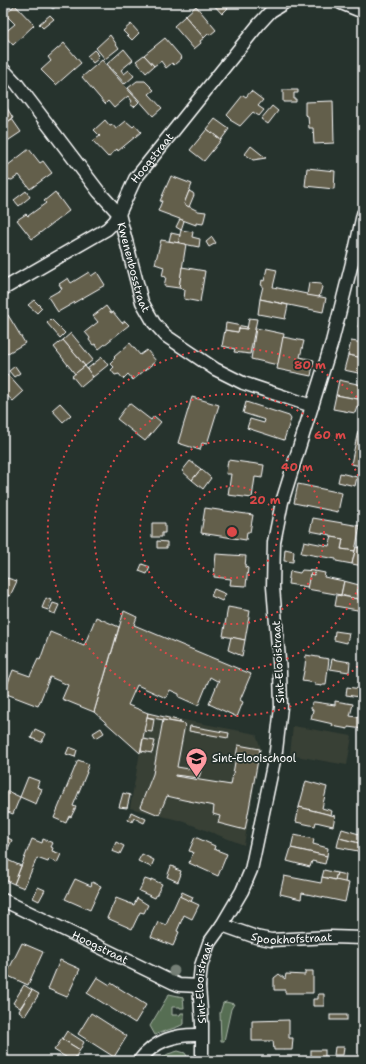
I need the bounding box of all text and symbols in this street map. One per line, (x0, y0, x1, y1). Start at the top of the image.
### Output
street label: Hoogstraat (127, 130, 177, 187)
street label: Kwenenbosstraat (113, 221, 153, 315)
text: 80 m (294, 357, 326, 373)
text: 60 m (314, 427, 346, 443)
text: 40 m (281, 459, 313, 475)
text: 20 m (249, 492, 281, 508)
centre of rings (225, 525, 239, 539)
street label: Sint-Elooistraat (269, 620, 288, 704)
school or university icon: Sint-Elooischool (183, 745, 209, 778)
place label: Sint-Elooischool (212, 751, 297, 766)
street label: Hoogstraat (69, 928, 131, 968)
street label: Spookhofstraat (249, 929, 333, 948)
street label: Sint-Elooistraat (192, 940, 217, 1024)

